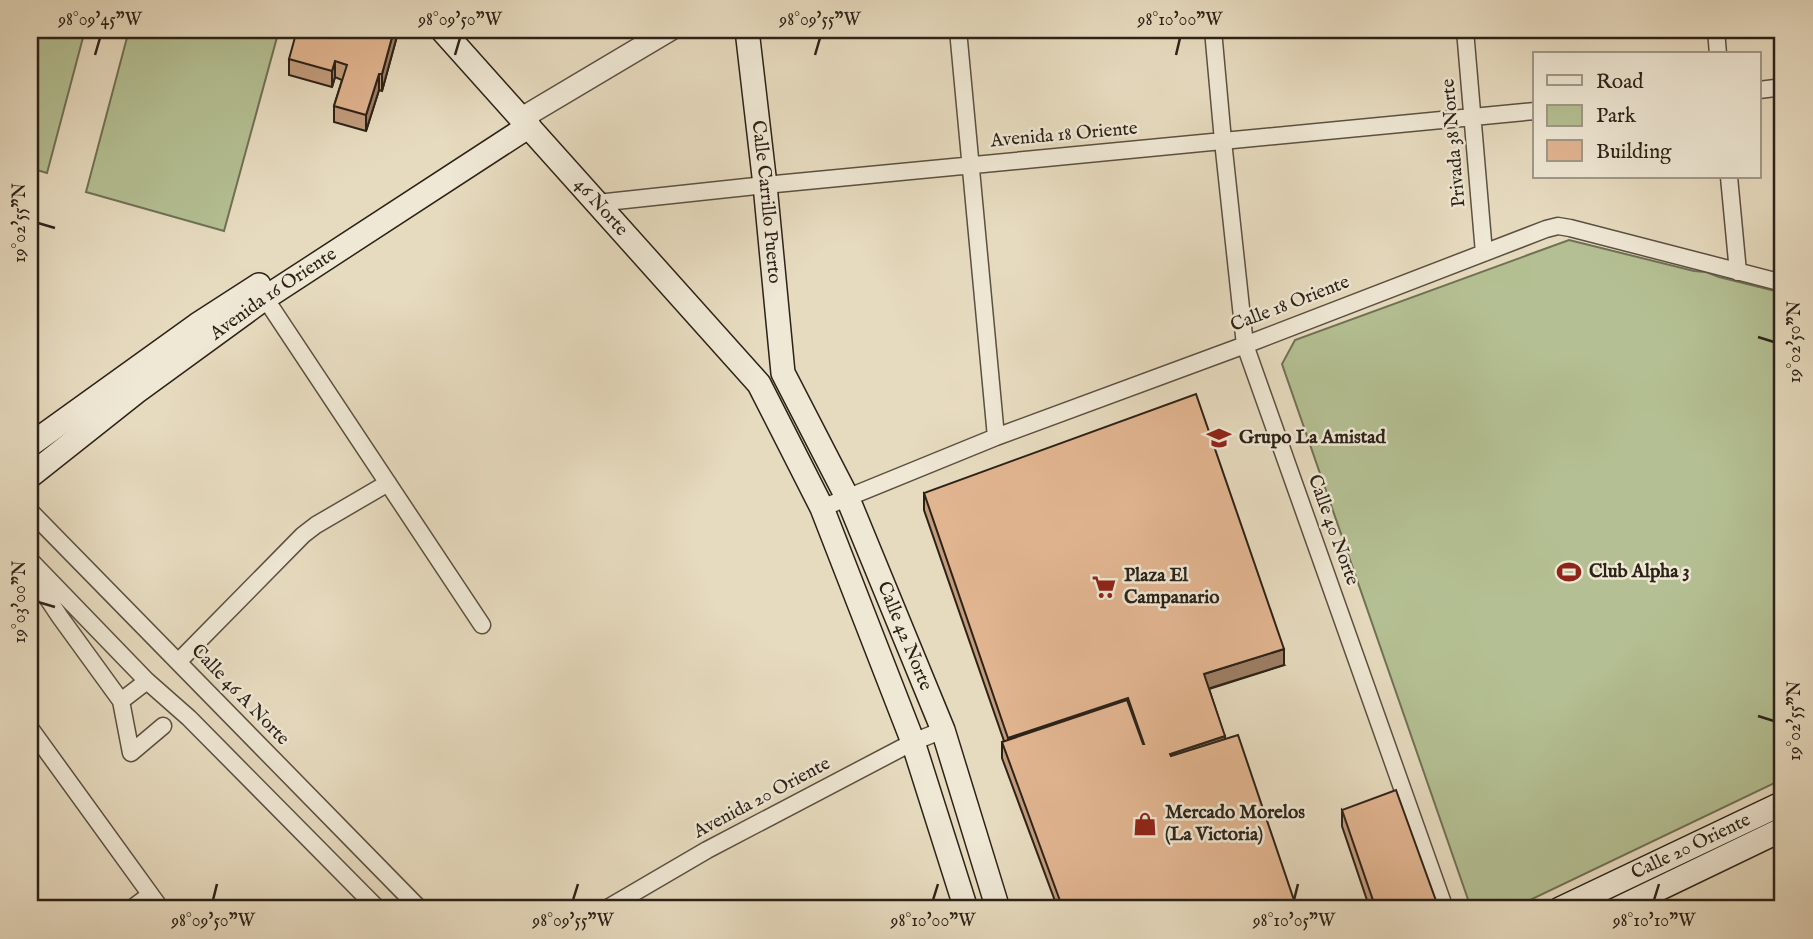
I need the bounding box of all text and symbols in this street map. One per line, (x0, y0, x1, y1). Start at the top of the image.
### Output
text: 98°09'45"W (57, 9, 143, 32)
text: 98°09'50"W (417, 9, 503, 32)
text: 98°09'55"W (778, 9, 862, 32)
text: 98°10'00"W (1137, 9, 1223, 32)
legend (1533, 52, 1760, 178)
text: Road (1596, 69, 1644, 96)
street label: Privada 38 Norte (1436, 77, 1472, 208)
text: Park (1596, 103, 1637, 130)
street label: Avenida 18 Oriente (988, 117, 1139, 153)
street label: Calle Carrillo Puerto (746, 119, 786, 285)
text: Building (1596, 139, 1672, 166)
street label: 46 Norte (569, 173, 633, 242)
text: 19°02'55"N (9, 183, 32, 263)
street label: Avenida 16 Oriente (205, 242, 342, 347)
street label: Calle 18 Oriente (1227, 270, 1353, 338)
text: 19°02'50"N (1784, 300, 1807, 383)
school or university icon: Grupo La Amistad (1205, 424, 1233, 452)
place label: Grupo La Amistad (1239, 426, 1386, 450)
street label: Calle 40 Norte (1302, 471, 1364, 589)
sports icon: Club Alpha 3 (1555, 558, 1583, 586)
text: 19°03'00"N (9, 560, 32, 644)
place label: Club Alpha 3 (1589, 560, 1690, 584)
place label: Plaza El Campanario (1124, 564, 1220, 610)
supermarket icon: Plaza El Campanario (1090, 573, 1118, 601)
street label: Calle 42 Norte (871, 578, 938, 695)
street label: Calle 46 A Norte (186, 639, 295, 751)
text: 19°02'55"N (1784, 681, 1807, 761)
street label: Avenida 20 Oriente (689, 752, 835, 845)
place label: Mercado Morelos (La Victoria) (1165, 801, 1305, 847)
street label: Calle 20 Oriente (1627, 808, 1755, 885)
shop icon: Mercado Morelos (La Victoria) (1131, 810, 1159, 838)
text: 98°09'50"W (170, 910, 256, 933)
text: 98°09'55"W (531, 910, 615, 933)
text: 98°10'00"W (890, 910, 976, 933)
text: 98°10'05"W (1252, 910, 1336, 933)
text: 98°10'10"W (1612, 910, 1696, 933)

